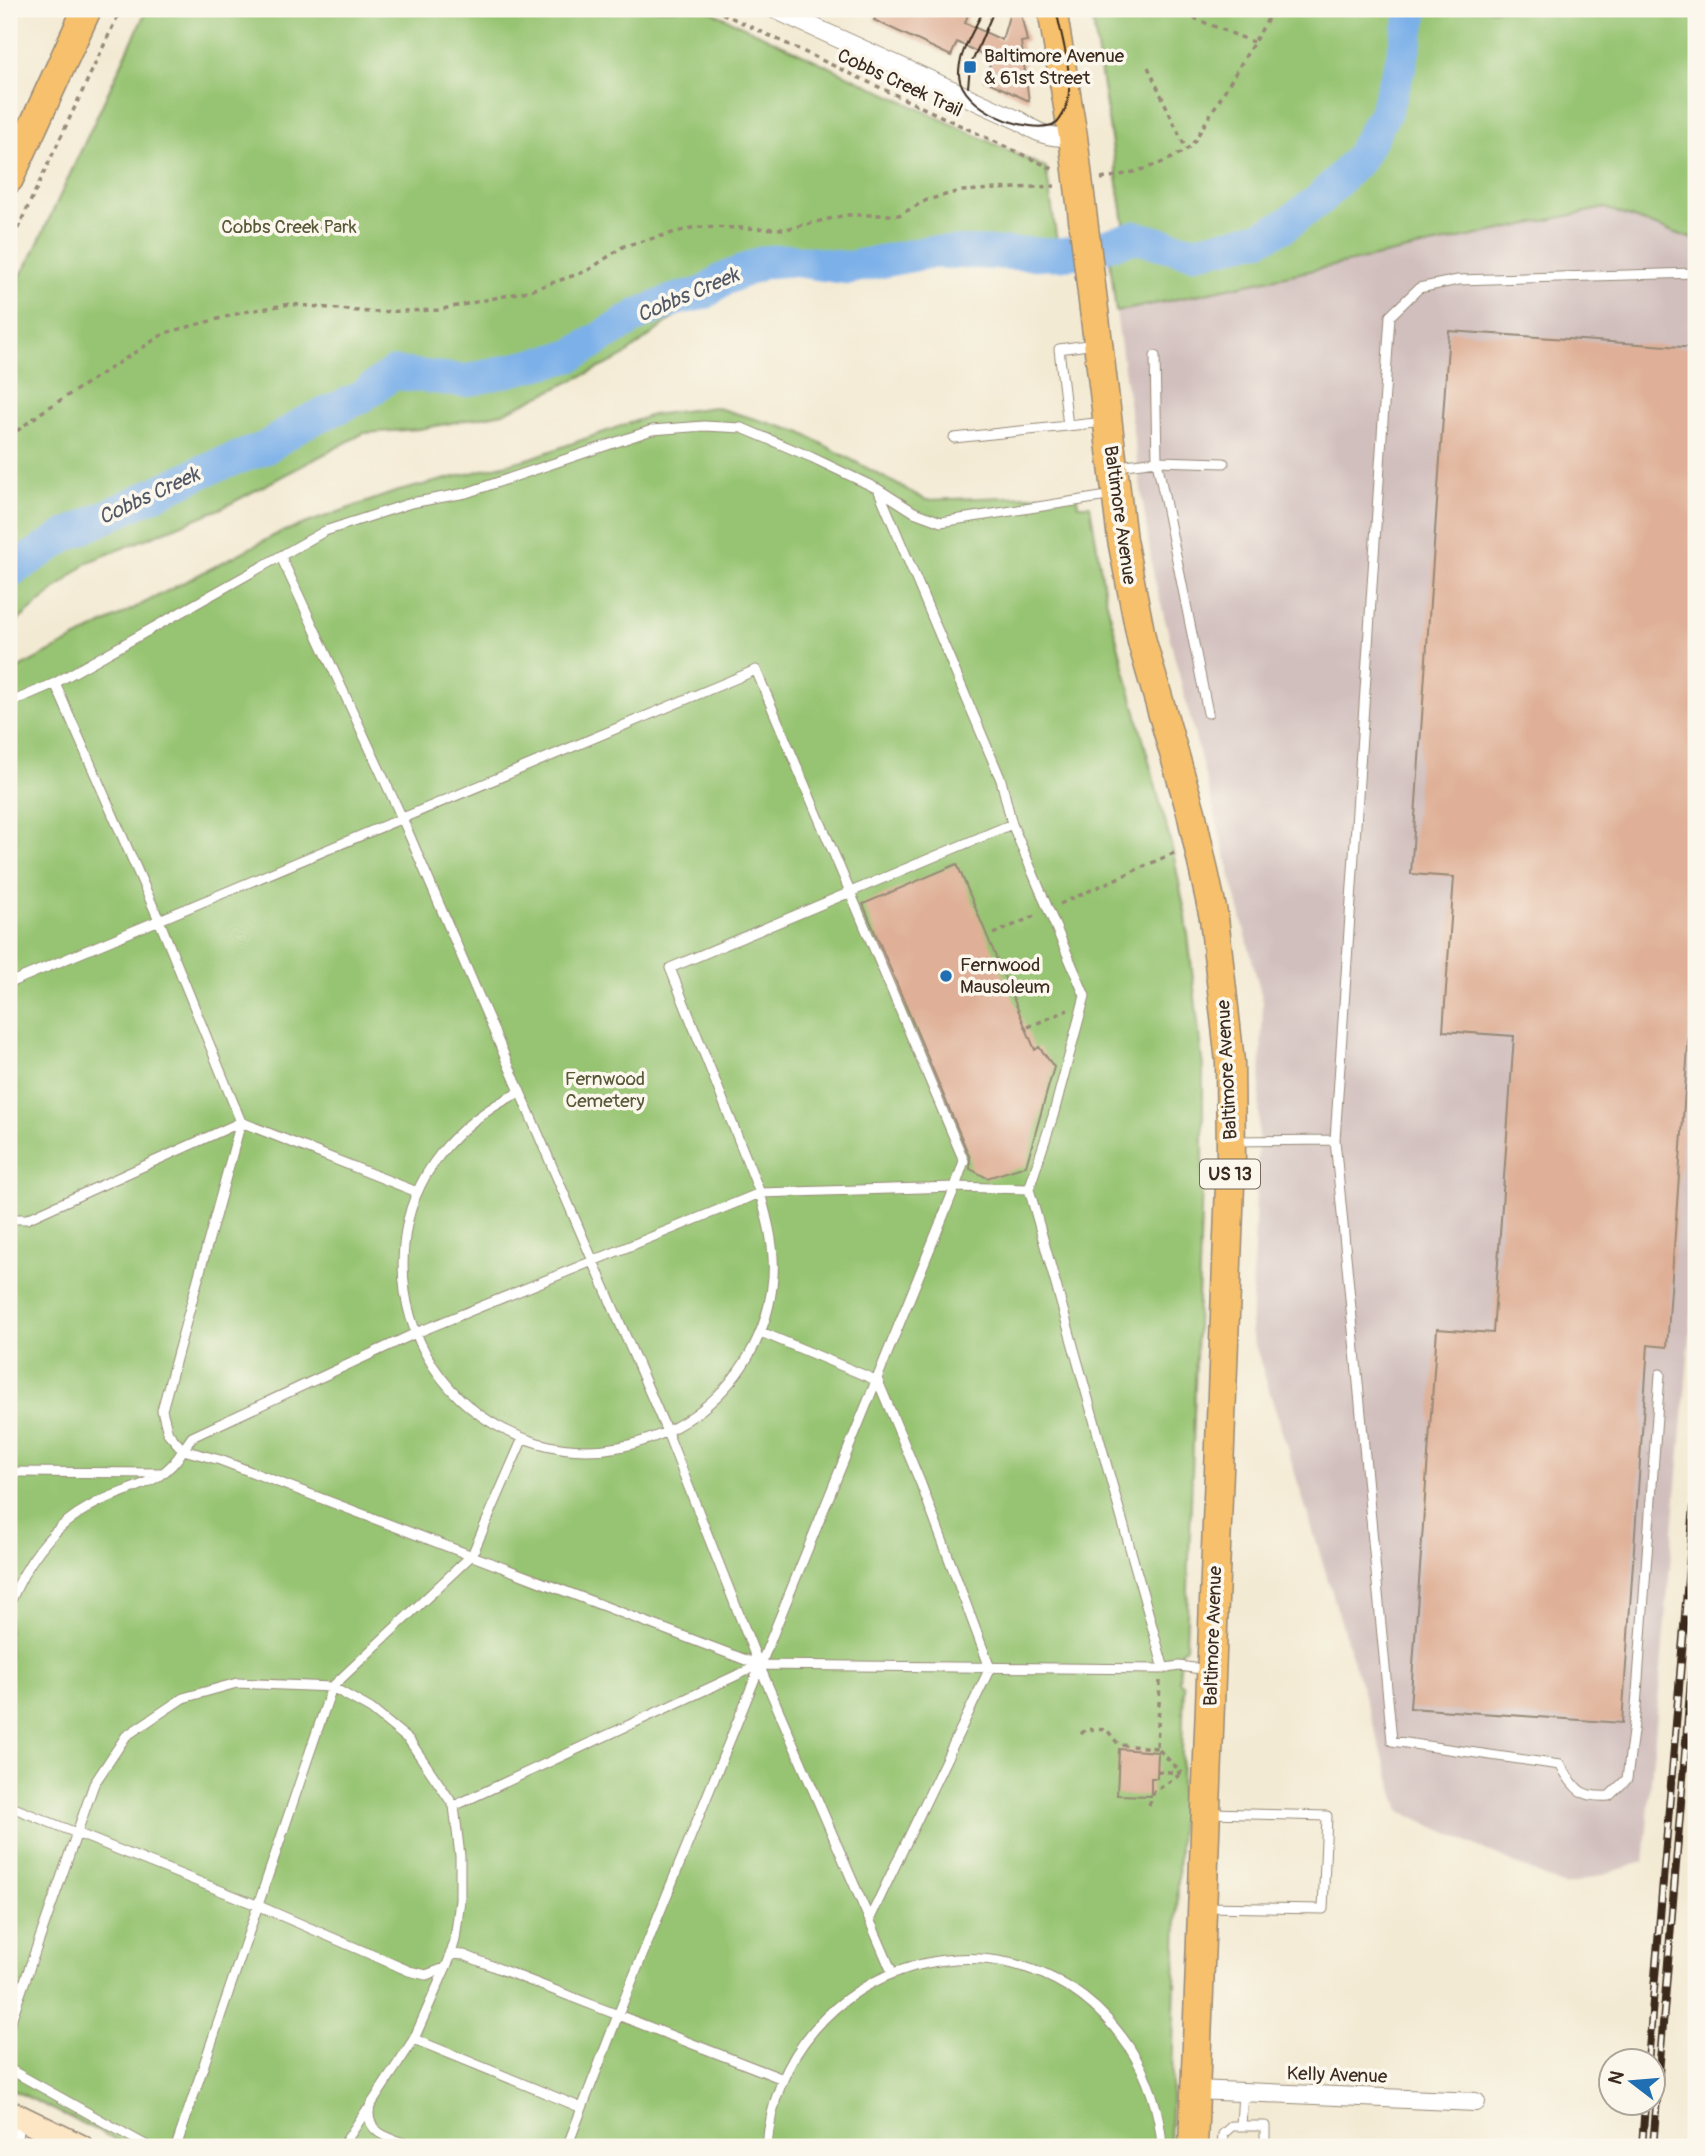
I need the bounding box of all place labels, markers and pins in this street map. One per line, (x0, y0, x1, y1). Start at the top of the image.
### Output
place label: Baltimore Avenue & 61st Street (984, 44, 1125, 90)
marker: Baltimore Avenue & 61st Street (962, 59, 978, 75)
place label: Fernwood Mausoleum (960, 953, 1050, 999)
marker: Fernwood Mausoleum (938, 968, 954, 984)

